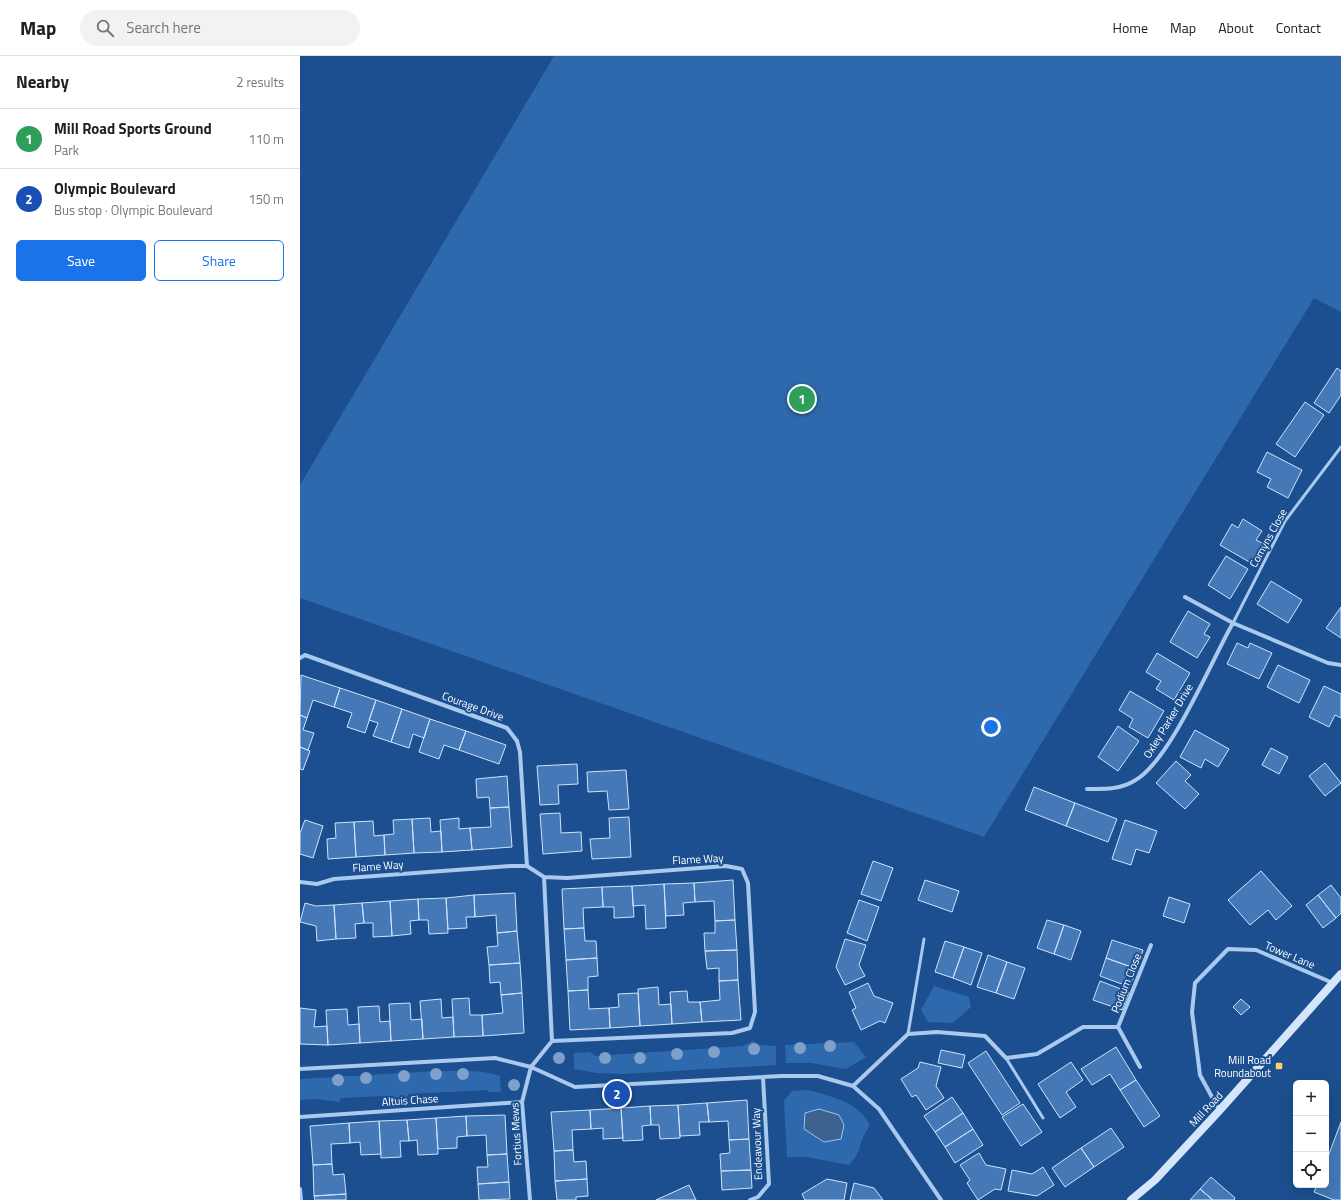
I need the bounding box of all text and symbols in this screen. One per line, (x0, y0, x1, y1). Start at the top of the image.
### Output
search box (80, 10, 360, 46)
text: Map (20, 13, 56, 42)
text: Search here (126, 16, 201, 39)
icon: search (94, 17, 116, 39)
text: Home (1113, 17, 1148, 38)
text: Map (1170, 17, 1196, 38)
text: About (1218, 17, 1254, 38)
text: Contact (1276, 17, 1321, 38)
text: Nearby (16, 69, 69, 95)
text: 2 results (236, 72, 284, 92)
text: Mill Road Sports Ground (54, 117, 212, 140)
text: 1 (25, 129, 33, 149)
text: 110 m (248, 129, 284, 149)
text: Park (54, 140, 79, 160)
text: Olympic Boulevard (54, 177, 176, 200)
text: 2 (25, 189, 33, 209)
text: 150 m (248, 189, 284, 209)
text: Bus stop · Olympic Boulevard (54, 200, 213, 220)
button: Save (16, 240, 146, 281)
button: Share (154, 240, 284, 281)
pin: 1 (789, 384, 815, 414)
street label: Comyns Close (1245, 505, 1291, 570)
street label: Oxley Parker Drive (1139, 680, 1197, 761)
street label: Courage Drive (440, 687, 506, 725)
your location (981, 717, 1001, 737)
street label: Flame Way (672, 850, 725, 868)
street label: Flame Way (352, 856, 405, 876)
street label: Tower Lane (1263, 937, 1318, 973)
street label: Podium Close (1107, 950, 1145, 1015)
place label: Mill Road Roundabout (1214, 1052, 1271, 1081)
marker: Mill Road Roundabout (1274, 1061, 1284, 1071)
pin: 2 (604, 1079, 630, 1109)
map controls (1293, 1080, 1329, 1188)
button: + (1293, 1080, 1329, 1116)
street label: Mill Road (1185, 1088, 1227, 1130)
street label: Altuis Chase (381, 1090, 439, 1110)
street label: Fortius Mews (506, 1102, 526, 1166)
street label: Endeavour Way (748, 1107, 766, 1180)
button: − (1293, 1116, 1329, 1152)
button: locate (1293, 1152, 1329, 1188)

